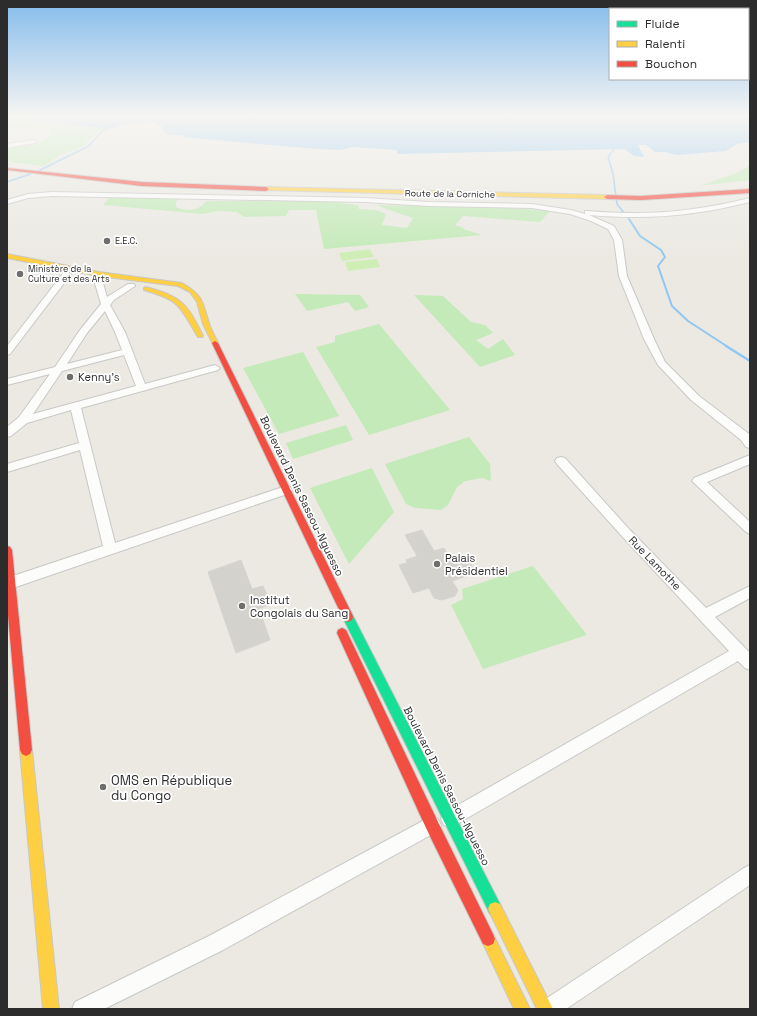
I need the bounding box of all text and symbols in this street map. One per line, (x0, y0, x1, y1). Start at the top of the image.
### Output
legend (609, 8, 749, 80)
text: Fluide (645, 16, 680, 32)
text: Ralenti (645, 36, 685, 52)
text: Bouchon (645, 56, 697, 72)
street label: Route de la Corniche (405, 187, 495, 201)
place label: E.E.C. (115, 235, 138, 247)
marker: E.E.C. (102, 236, 112, 246)
place label: Ministère de la Culture et des Arts (28, 263, 110, 285)
marker: Ministère de la Culture et des Arts (15, 269, 25, 279)
place label: Kenny's (78, 370, 120, 384)
marker: Kenny's (65, 372, 75, 382)
street label: Boulevard Denis Sassou-Nguesso (257, 414, 347, 579)
street label: Rue Lamothe (626, 533, 684, 593)
place label: Palais Présidentiel (445, 551, 508, 578)
marker: Palais Présidentiel (432, 559, 442, 569)
place label: Institut Congolais du Sang (250, 593, 348, 620)
marker: Institut Congolais du Sang (237, 601, 247, 611)
street label: Boulevard Denis Sassou-Nguesso (401, 704, 493, 868)
place label: OMS en République du Congo (111, 772, 232, 804)
marker: OMS en République du Congo (98, 782, 108, 792)

